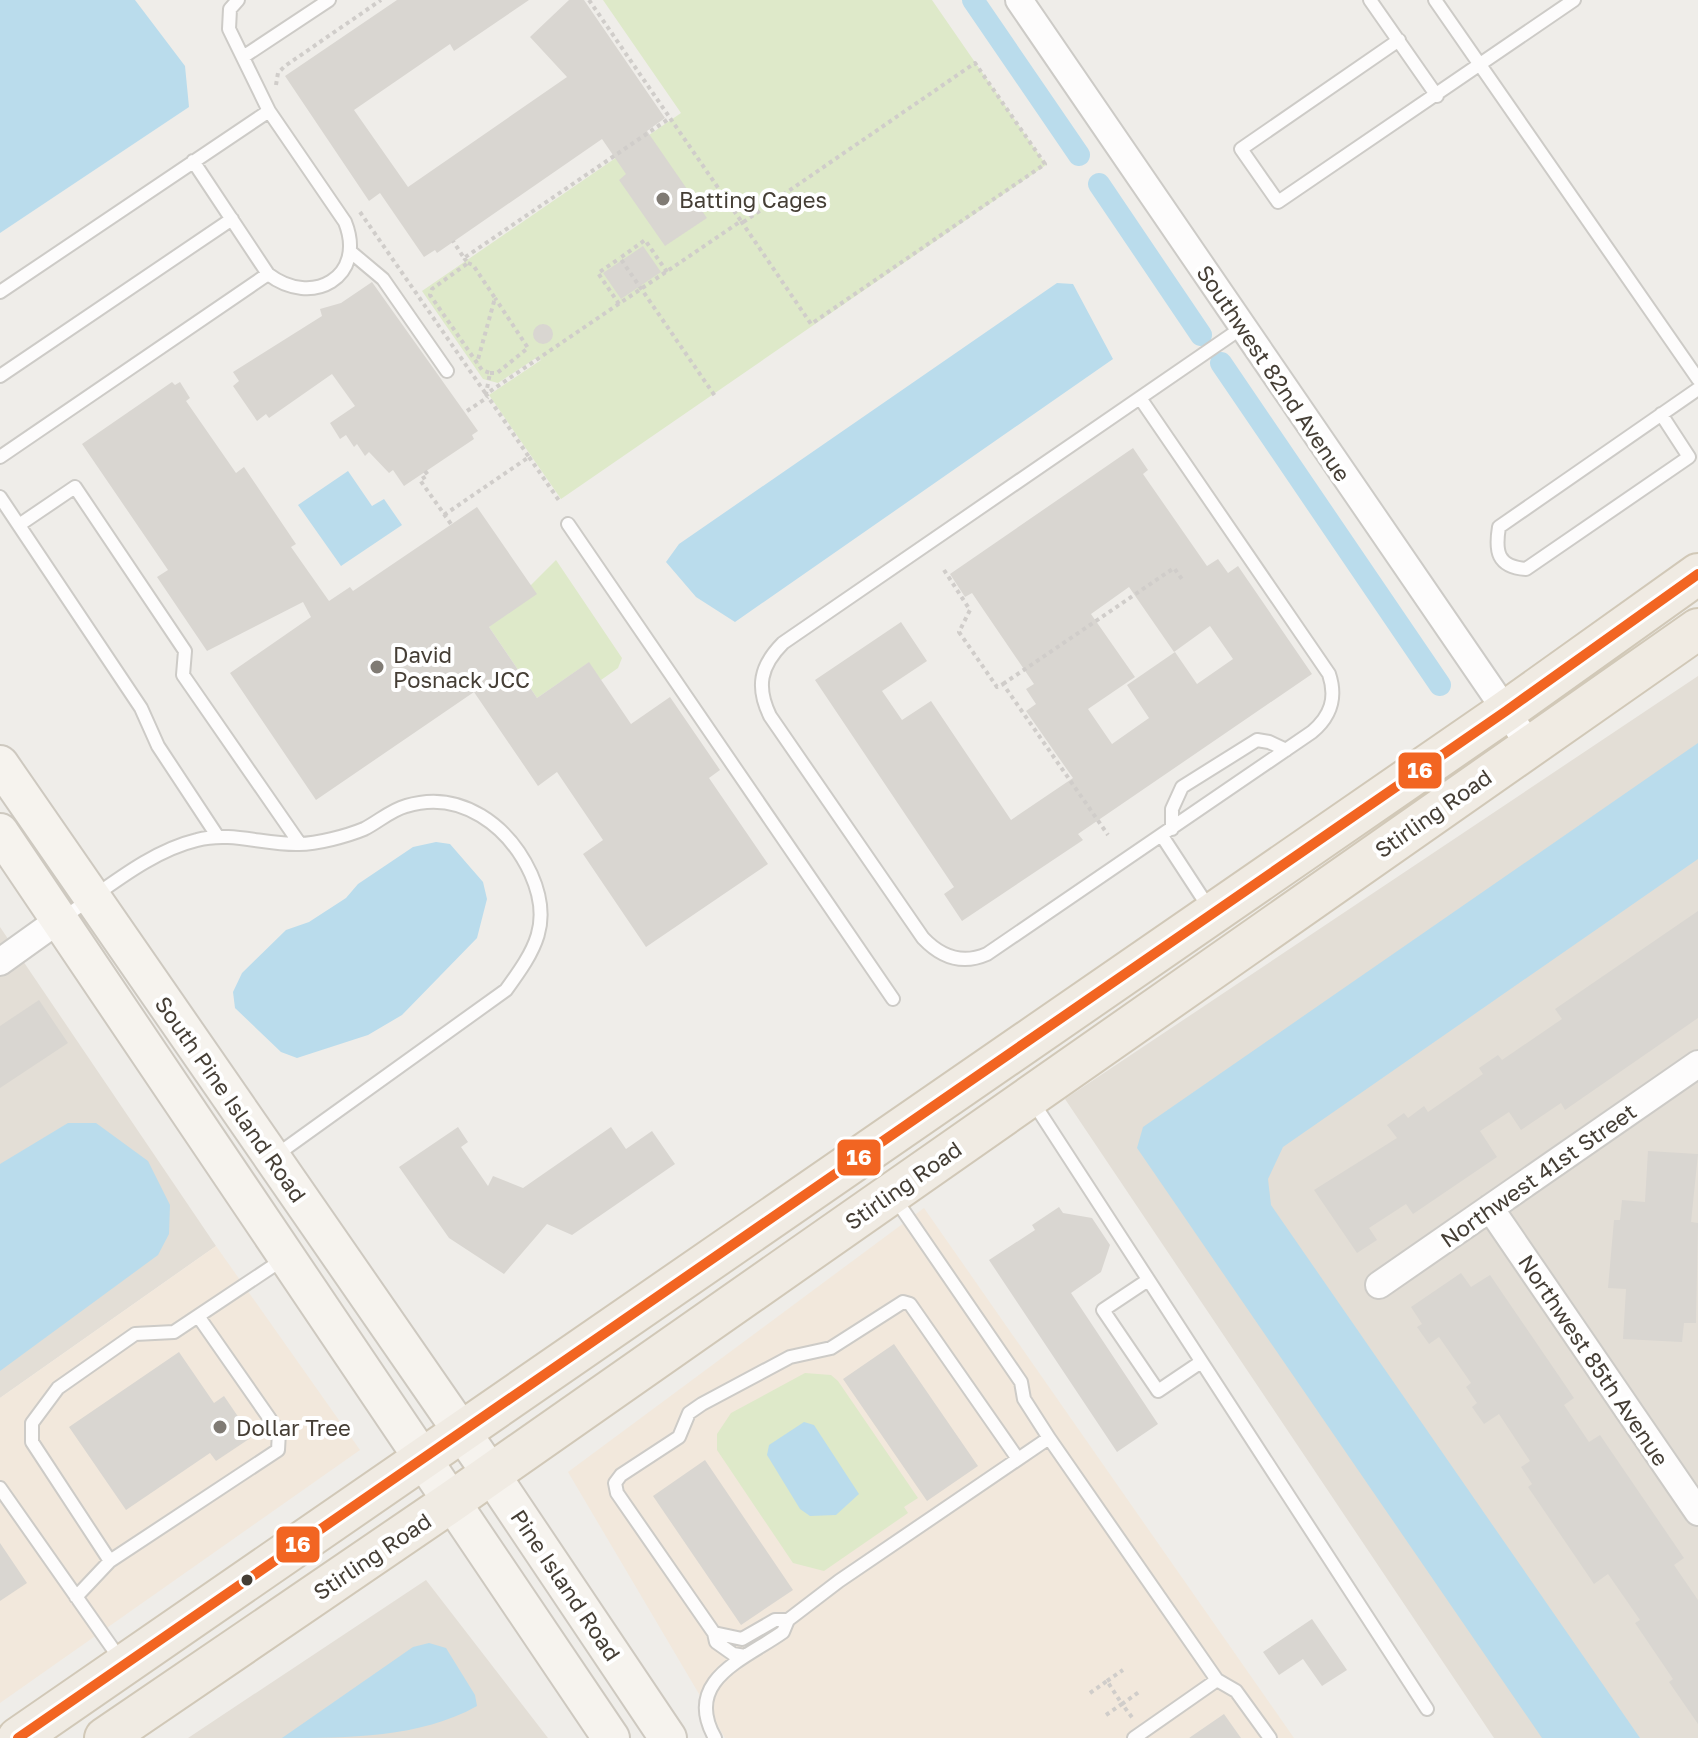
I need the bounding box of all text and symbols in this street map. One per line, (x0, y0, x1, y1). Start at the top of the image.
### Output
place label: Batting Cages (679, 186, 827, 213)
marker: Batting Cages (654, 190, 672, 208)
street label: Southwest 82nd Avenue (1191, 260, 1357, 486)
place label: David Posnack JCC (393, 641, 530, 693)
marker: David Posnack JCC (368, 658, 386, 676)
line badge: 16 (1397, 751, 1443, 790)
text: 16 (1407, 756, 1433, 783)
street label: Stirling Road (1369, 763, 1497, 863)
street label: South Pine Island Road (150, 991, 312, 1207)
street label: Northwest 41st Street (1435, 1097, 1641, 1253)
street label: Stirling Road (839, 1135, 967, 1235)
line badge: 16 (836, 1138, 882, 1177)
text: 16 (846, 1143, 872, 1170)
street label: Northwest 85th Avenue (1513, 1249, 1675, 1471)
place label: Dollar Tree (236, 1414, 351, 1441)
marker: Dollar Tree (211, 1418, 229, 1436)
street label: Pine Island Road (505, 1504, 627, 1666)
street label: Stirling Road (308, 1507, 436, 1605)
line badge: 16 (275, 1525, 321, 1564)
text: 16 (285, 1530, 311, 1557)
unlabelled marker (239, 1572, 255, 1588)

